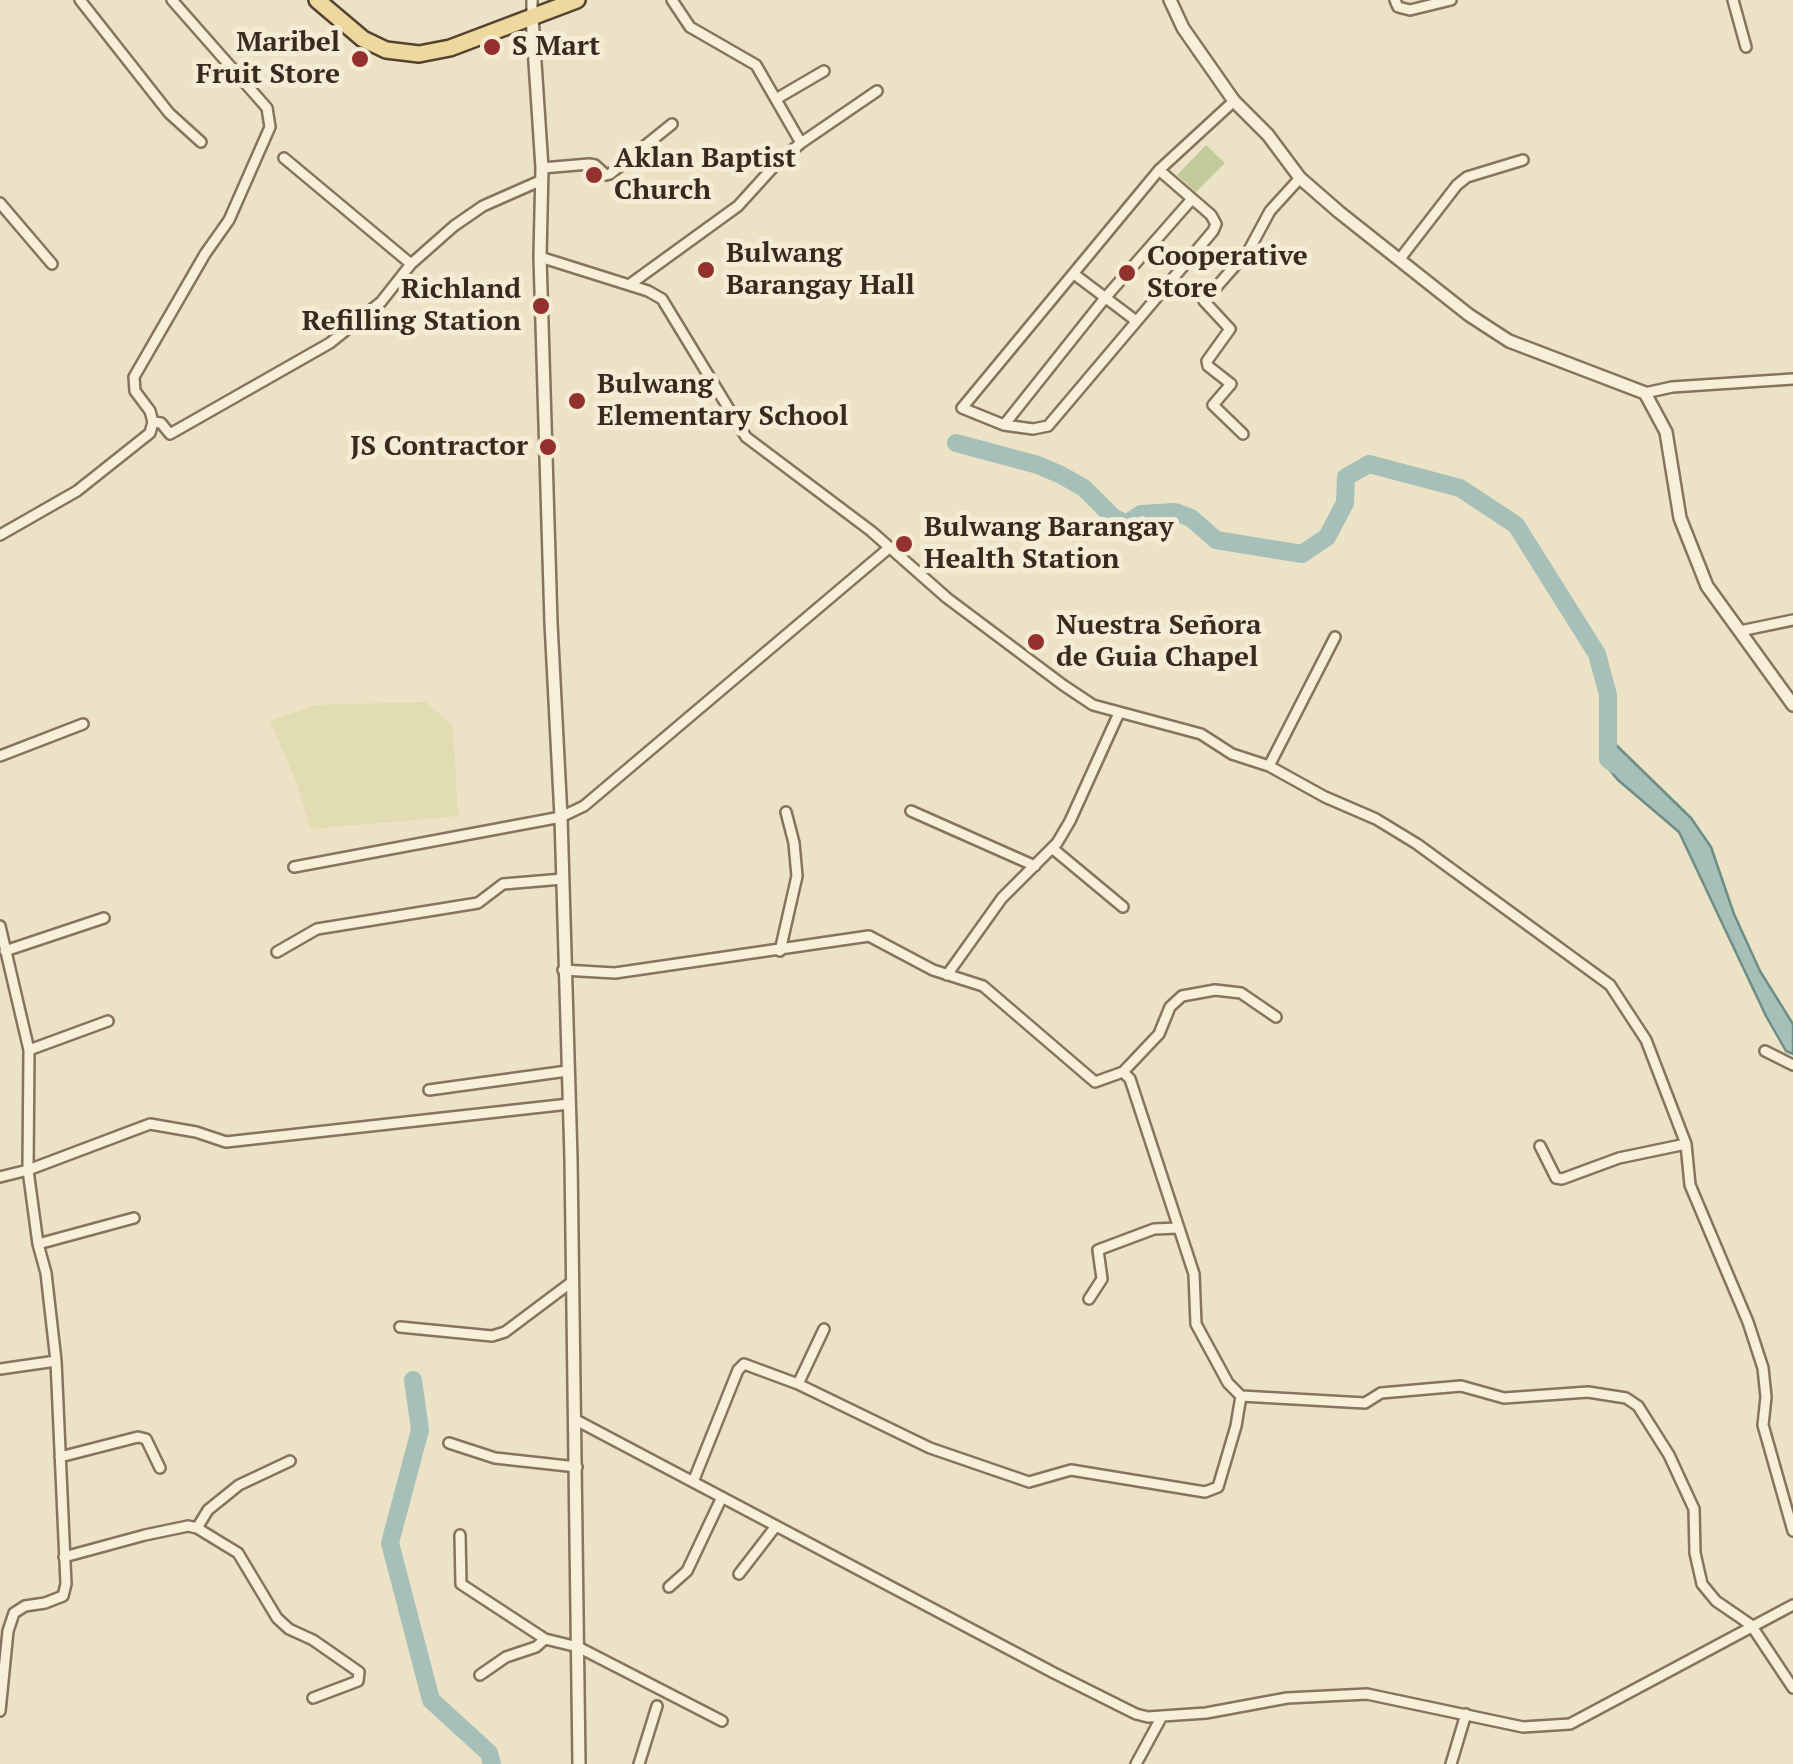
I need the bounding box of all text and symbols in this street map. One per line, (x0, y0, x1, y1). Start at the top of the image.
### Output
place label: Maribel Fruit Store (196, 26, 340, 92)
place label: S Mart (512, 30, 600, 64)
marker: S Mart (481, 36, 503, 58)
marker: Maribel Fruit Store (349, 48, 371, 70)
place label: Aklan Baptist Church (614, 142, 796, 208)
marker: Aklan Baptist Church (583, 164, 605, 186)
place label: Bulwang Barangay Hall (726, 237, 915, 303)
place label: Cooperative Store (1147, 240, 1308, 306)
marker: Bulwang Barangay Hall (695, 259, 717, 281)
marker: Cooperative Store (1116, 262, 1138, 284)
place label: Richland Refilling Station (302, 273, 521, 339)
marker: Richland Refilling Station (530, 295, 552, 317)
place label: Bulwang Elementary School (597, 368, 848, 434)
marker: Bulwang Elementary School (566, 390, 588, 412)
place label: JS Contractor (350, 430, 528, 464)
marker: JS Contractor (537, 436, 559, 458)
place label: Bulwang Barangay Health Station (924, 511, 1173, 577)
marker: Bulwang Barangay Health Station (893, 533, 915, 555)
place label: Nuestra Señora de Guia Chapel (1056, 609, 1262, 675)
marker: Nuestra Señora de Guia Chapel (1025, 631, 1047, 653)

